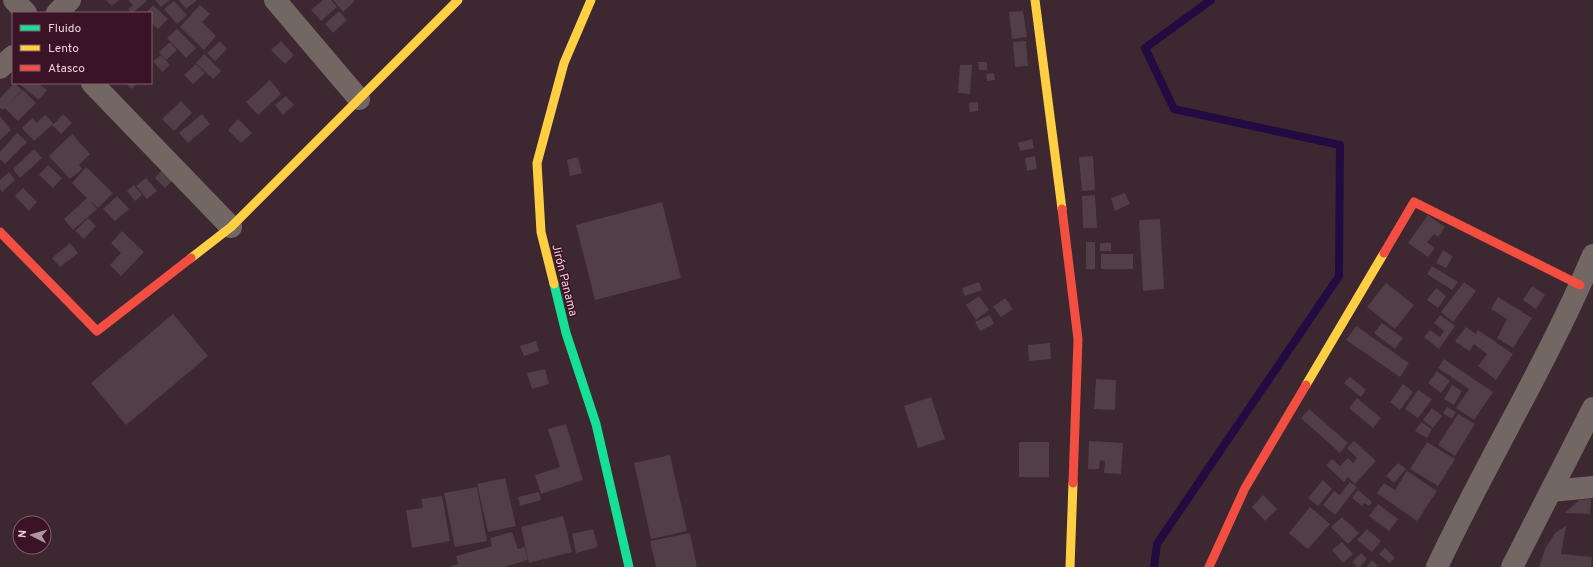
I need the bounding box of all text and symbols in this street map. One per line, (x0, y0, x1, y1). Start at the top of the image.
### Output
legend (12, 12, 152, 84)
text: Fluido (48, 21, 81, 37)
text: Lento (48, 41, 79, 57)
text: Atasco (48, 61, 85, 77)
street label: Jirón Panama (547, 242, 581, 318)
north arrow (12, 515, 52, 555)
text: N (16, 529, 30, 539)

